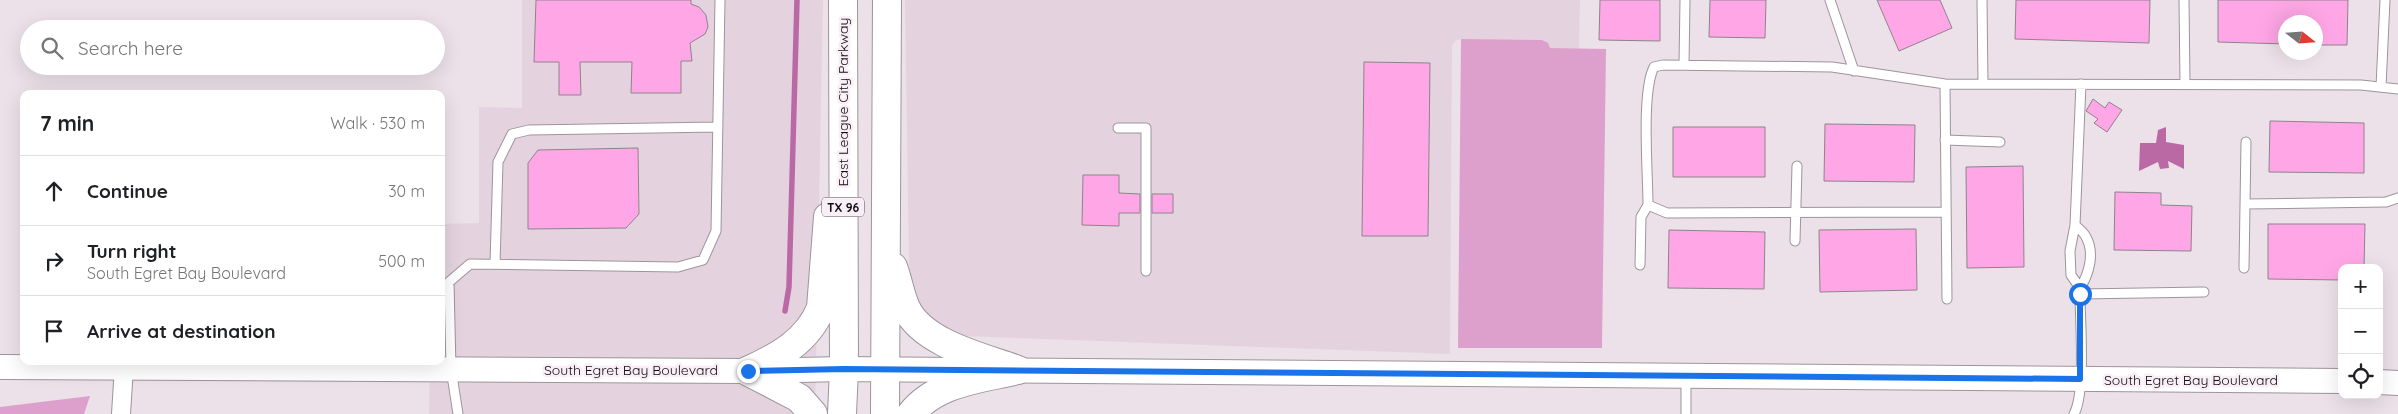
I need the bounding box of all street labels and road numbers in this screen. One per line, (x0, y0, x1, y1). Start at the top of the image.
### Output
street label: East League City Parkway (834, 17, 852, 187)
road number: TX 96 (822, 198, 864, 216)
street label: South Egret Bay Boulevard (544, 361, 718, 379)
street label: South Egret Bay Boulevard (2104, 371, 2278, 389)

